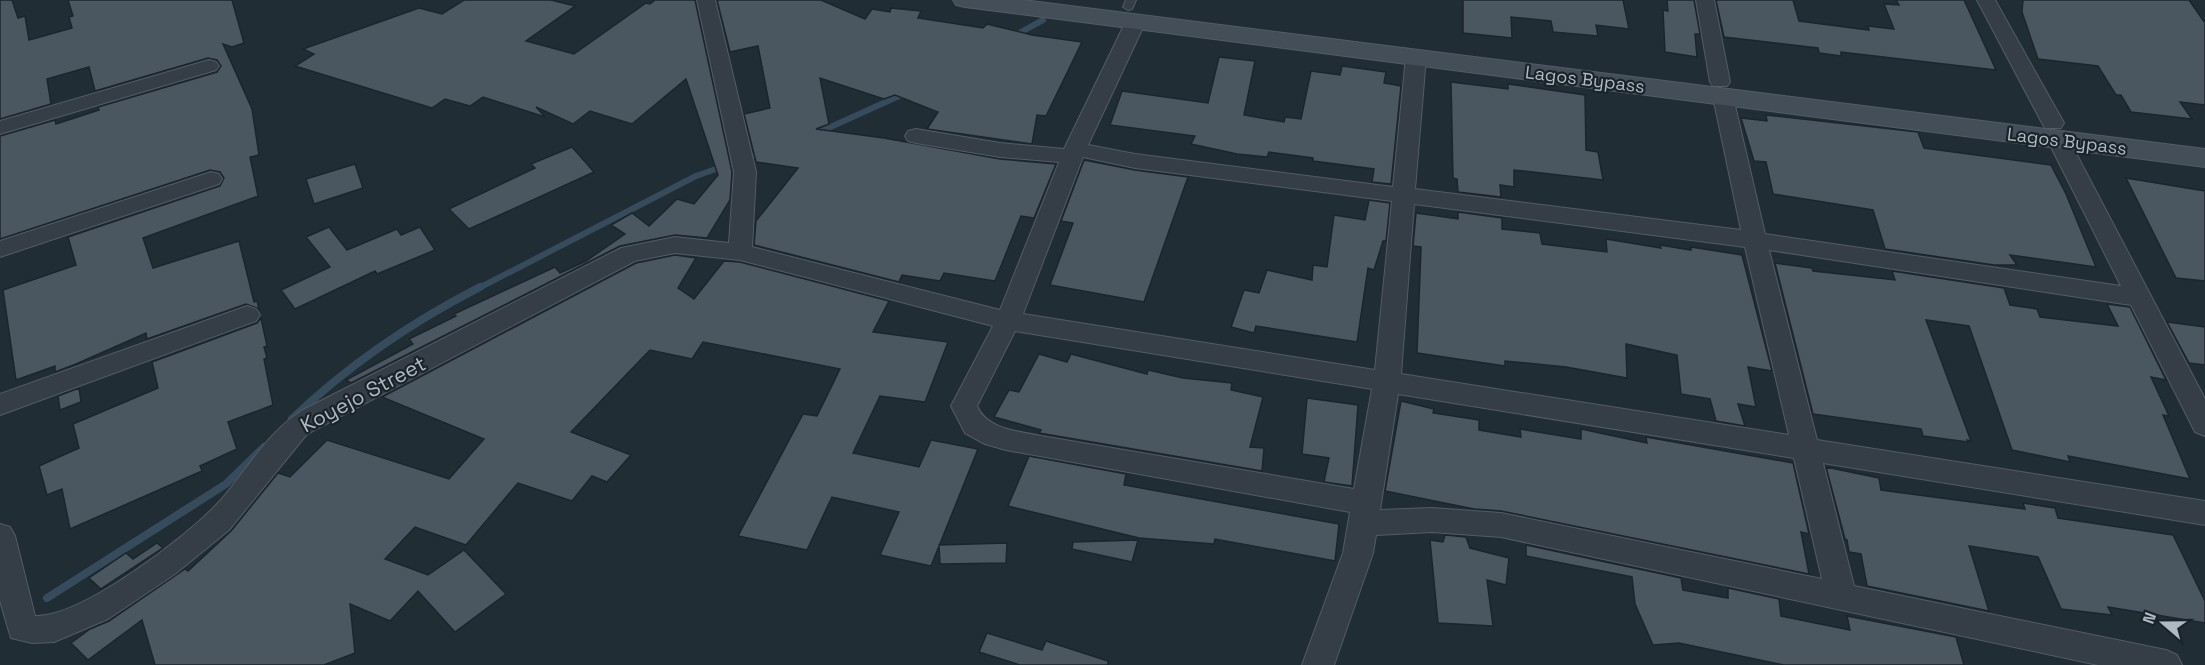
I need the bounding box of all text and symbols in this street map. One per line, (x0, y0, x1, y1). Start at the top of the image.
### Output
street label: Lagos Bypass (1524, 60, 1646, 98)
street label: Lagos Bypass (2006, 122, 2128, 160)
street label: Koyejo Street (296, 350, 430, 438)
north arrow (2133, 593, 2193, 653)
text: N (2138, 609, 2161, 627)

